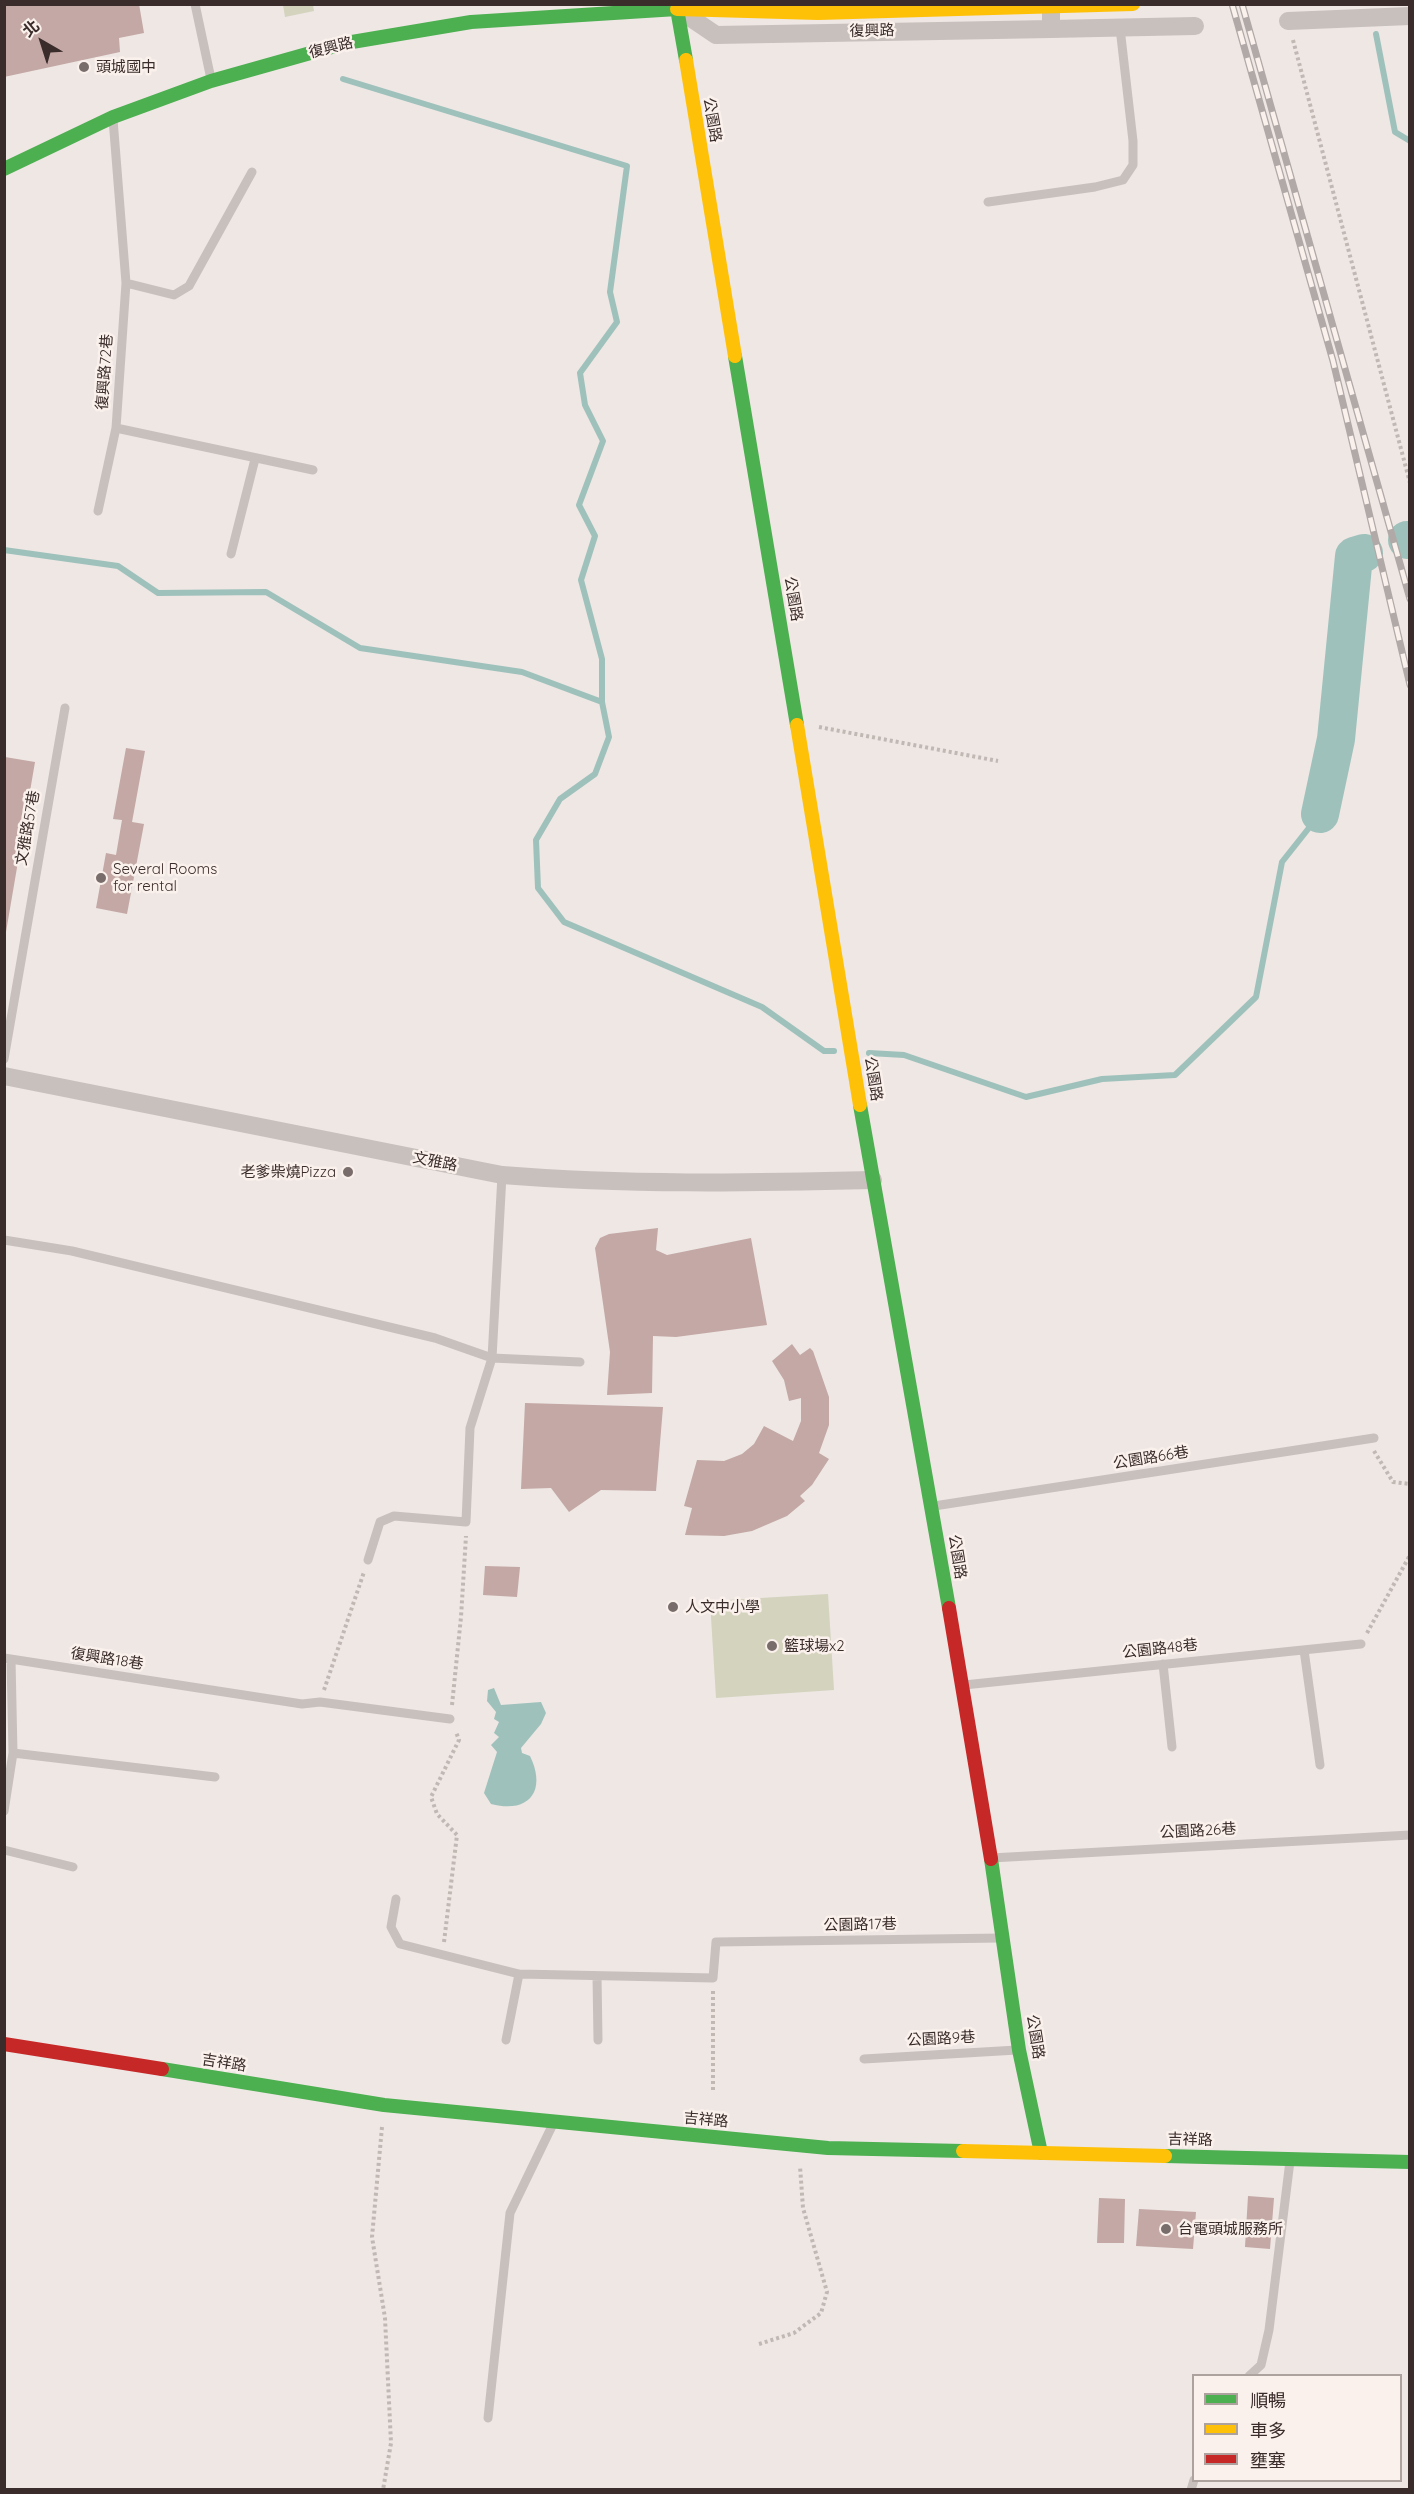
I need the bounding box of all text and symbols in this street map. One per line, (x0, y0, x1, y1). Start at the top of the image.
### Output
north arrow (12, 12, 72, 72)
text: 北 (18, 15, 43, 41)
street label: 復興路 (849, 22, 895, 40)
street label: 復興路 (307, 34, 355, 62)
place label: 頭城國中 (96, 58, 156, 76)
marker: 頭城國中 (77, 60, 91, 74)
street label: 公園路 (699, 96, 725, 144)
street label: 復興路72巷 (93, 333, 117, 411)
street label: 公園路 (780, 575, 806, 623)
street label: 文雅路57巷 (13, 789, 43, 867)
place label: Several Rooms for rental (113, 860, 217, 895)
marker: Several Rooms for rental (94, 871, 108, 885)
street label: 公園路 (861, 1055, 885, 1103)
street label: 文雅路 (411, 1149, 459, 1175)
place label: 老爹柴燒Pizza (240, 1163, 336, 1181)
marker: 老爹柴燒Pizza (341, 1165, 355, 1179)
street label: 公園路66巷 (1112, 1443, 1190, 1473)
street label: 公園路 (945, 1533, 969, 1581)
place label: 人文中小學 (685, 1598, 760, 1616)
marker: 人文中小學 (666, 1600, 680, 1614)
street label: 公園路48巷 (1121, 1636, 1199, 1662)
place label: 籃球場x2 (784, 1637, 845, 1655)
marker: 籃球場x2 (765, 1639, 779, 1653)
street label: 復興路18巷 (69, 1644, 145, 1674)
street label: 公園路26巷 (1159, 1820, 1237, 1842)
street label: 公園路17巷 (823, 1915, 897, 1935)
street label: 公園路 (1023, 2013, 1047, 2061)
street label: 公園路9巷 (906, 2028, 976, 2050)
street label: 吉祥路 (200, 2051, 248, 2075)
street label: 吉祥路 (683, 2109, 729, 2131)
street label: 吉祥路 (1167, 2131, 1213, 2149)
place label: 台電頭城服務所 (1178, 2220, 1283, 2238)
marker: 台電頭城服務所 (1159, 2222, 1173, 2236)
legend (1192, 2374, 1402, 2482)
text: 順暢 (1250, 2389, 1286, 2412)
text: 車多 (1250, 2419, 1286, 2442)
text: 壅塞 (1250, 2449, 1286, 2472)

